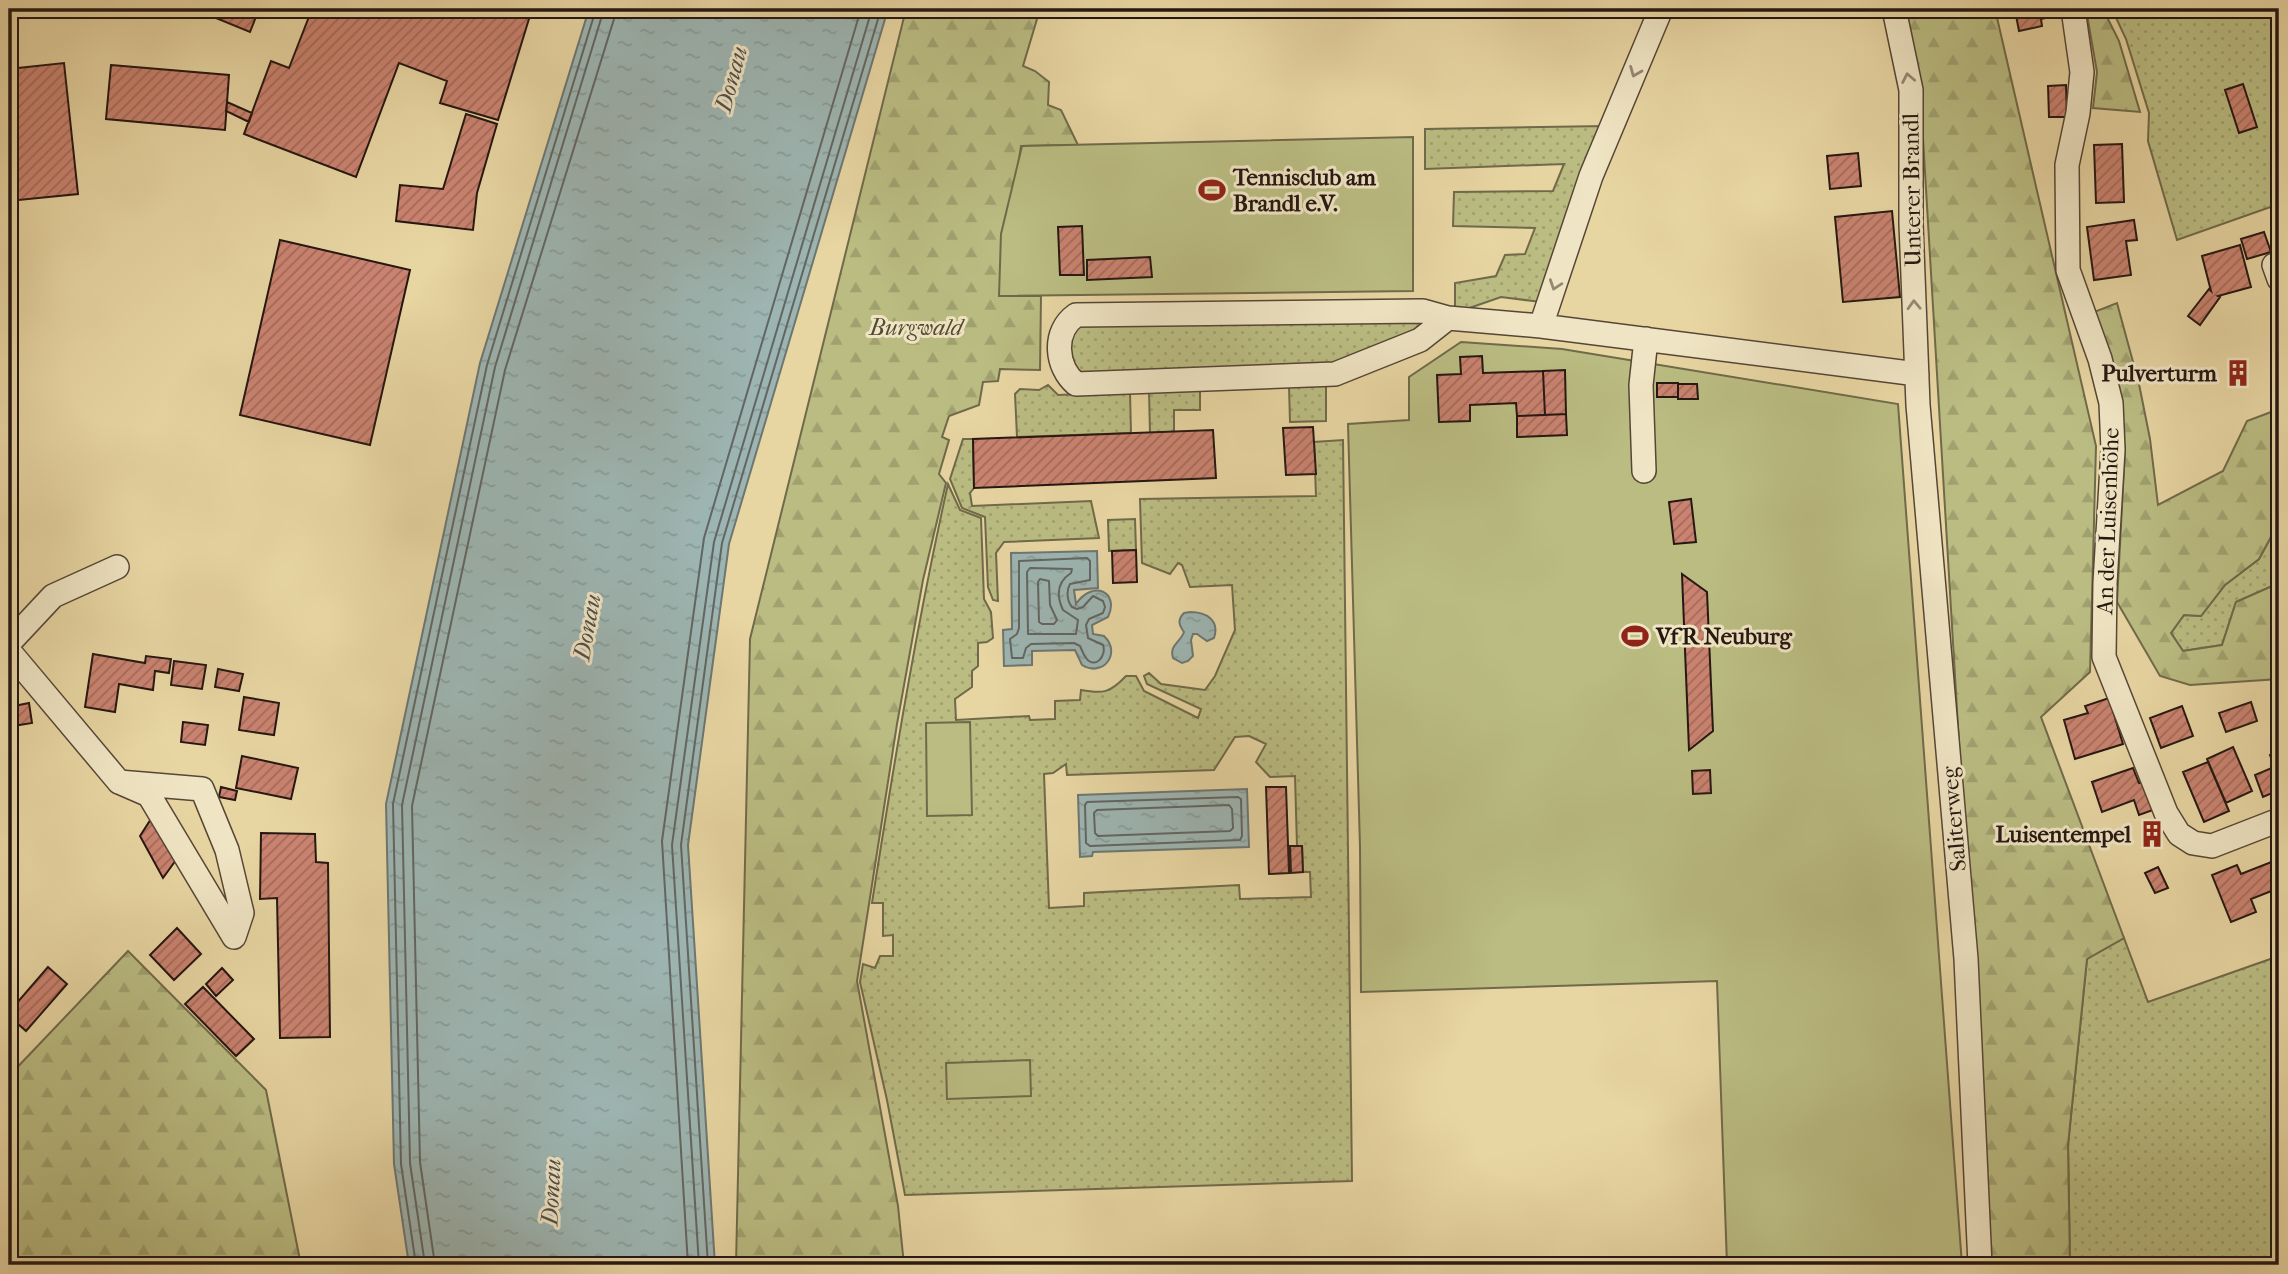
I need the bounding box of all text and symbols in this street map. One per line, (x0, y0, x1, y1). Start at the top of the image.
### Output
water label: Donau (708, 43, 753, 117)
one-way arrow (1629, 65, 1643, 77)
one-way arrow (1902, 72, 1917, 84)
street label: Unterer Brandl (1897, 112, 1927, 267)
place label: Tennisclub am Brandl e.V. (1232, 164, 1377, 217)
sports icon: Tennisclub am Brandl e.V. (1197, 175, 1227, 205)
one-way arrow (1549, 278, 1563, 290)
one-way arrow (1907, 300, 1922, 311)
park label: Burgwald (868, 314, 966, 341)
building icon: Pulverturm (2223, 358, 2253, 388)
place label: Pulverturm (2102, 360, 2218, 387)
street label: An der Luisenhöhe (2091, 427, 2125, 616)
water label: Donau (567, 592, 607, 664)
sports icon: VfR Neuburg (1620, 621, 1650, 651)
place label: VfR Neuburg (1655, 623, 1792, 650)
street label: Saliterweg (1936, 765, 1972, 873)
building icon: Luisentempel (2137, 819, 2167, 849)
place label: Luisentempel (1995, 821, 2132, 848)
water label: Donau (535, 1158, 567, 1228)

